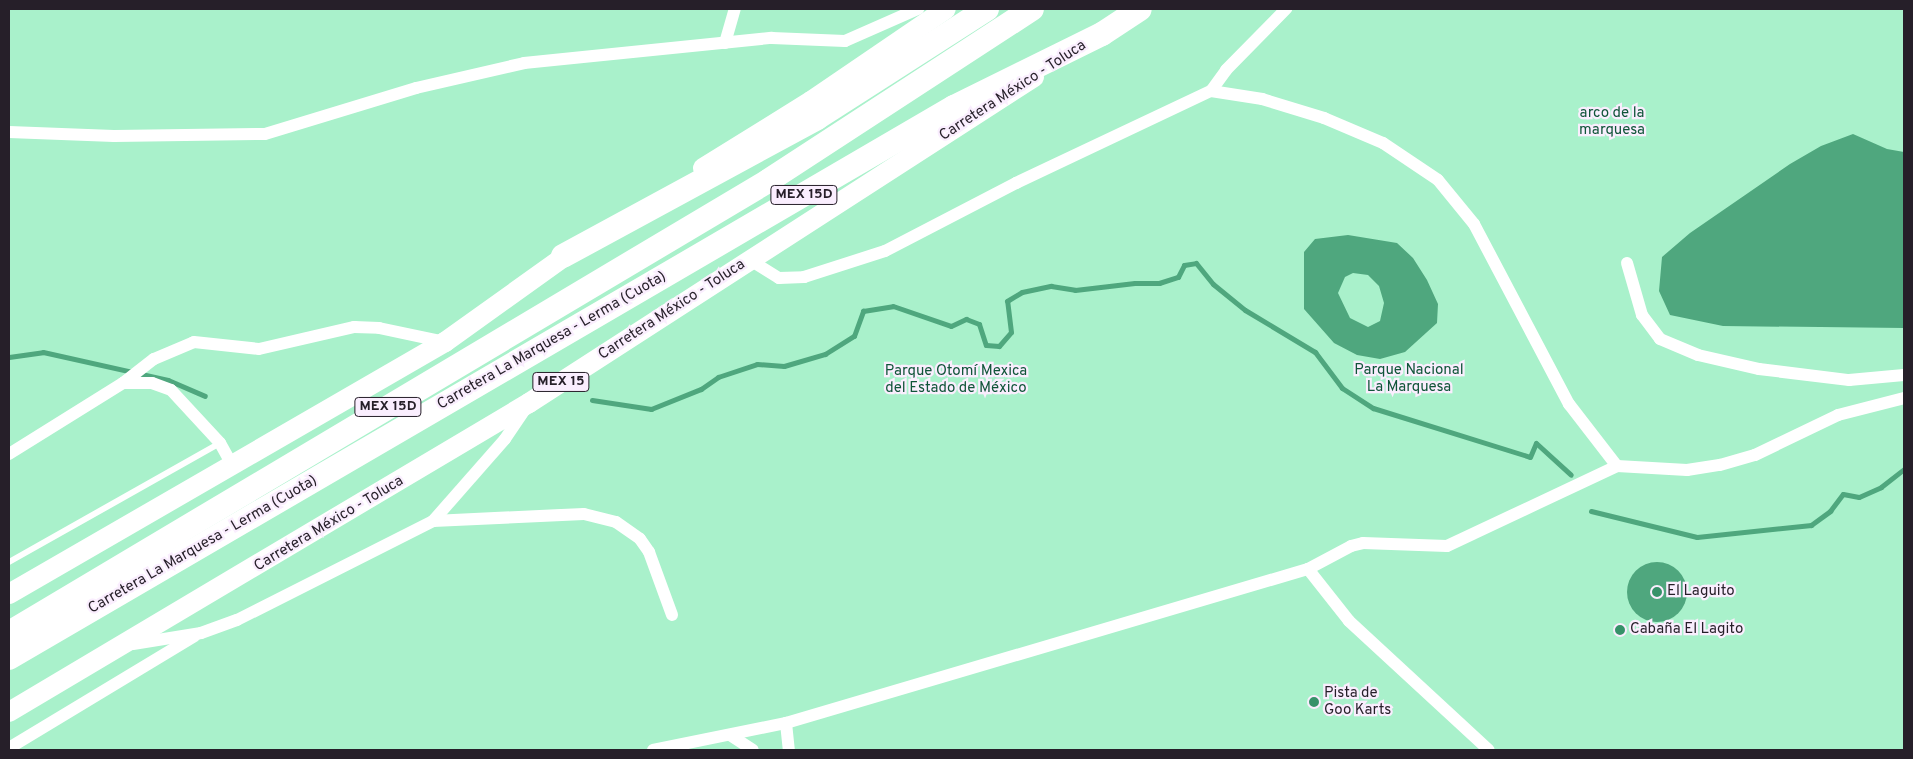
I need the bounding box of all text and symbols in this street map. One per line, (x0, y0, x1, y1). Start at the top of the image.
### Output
street label: Carretera México - Toluca (936, 37, 1090, 145)
park label: arco de la marquesa (1579, 104, 1645, 139)
road number: MEX 15D (770, 184, 838, 206)
street label: Carretera México - Toluca (595, 256, 749, 364)
street label: Carretera La Marquesa - Lerma (Cuota) (434, 268, 670, 414)
park label: Parque Nacional La Marquesa (1354, 361, 1464, 396)
park label: Parque Otomí Mexica del Estado de México (885, 362, 1027, 397)
road number: MEX 15 (532, 371, 590, 394)
road number: MEX 15D (354, 396, 422, 418)
street label: Carretera La Marquesa - Lerma (Cuota) (85, 472, 321, 618)
street label: Carretera México - Toluca (251, 472, 407, 576)
place label: El Laguito (1667, 583, 1735, 601)
marker: El Laguito (1651, 586, 1663, 598)
place label: Cabaña El Lagito (1630, 621, 1743, 639)
marker: Cabaña El Lagito (1614, 624, 1626, 636)
place label: Pista de Goo Karts (1324, 684, 1391, 719)
marker: Pista de Goo Karts (1308, 696, 1320, 708)

